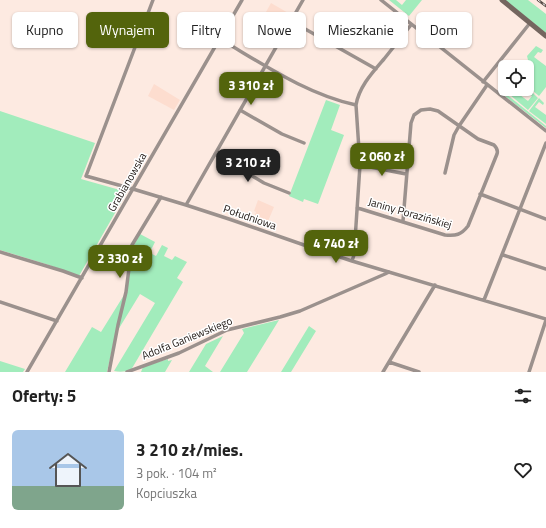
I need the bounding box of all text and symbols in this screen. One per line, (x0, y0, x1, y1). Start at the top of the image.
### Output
chip: Kupno (12, 12, 78, 48)
chip: Wynajem (86, 12, 169, 48)
chip: Filtry (177, 12, 235, 48)
chip: Nowe (243, 12, 306, 48)
chip: Mieszkanie (314, 12, 408, 48)
chip: Dom (416, 12, 472, 48)
map controls (498, 60, 534, 96)
button: locate (498, 60, 534, 96)
pin: 3 310 zł (210, 72, 292, 106)
text: 3 310 zł (228, 75, 274, 95)
pin: 2 060 zł (341, 143, 423, 177)
text: 2 060 zł (359, 146, 405, 166)
street label: Grabianowska (104, 149, 151, 214)
pin: 3 210 zł (207, 149, 289, 183)
text: 3 210 zł (225, 152, 271, 172)
street label: Janiny Porazińskiej (366, 193, 454, 233)
street label: Południowa (221, 200, 279, 234)
pin: 4 740 zł (295, 230, 377, 264)
text: 4 740 zł (313, 233, 359, 253)
pin: 2 330 zł (79, 245, 161, 279)
text: 2 330 zł (97, 248, 143, 268)
street label: Adolfa Ganiewskiego (139, 312, 235, 363)
text: Oferty: 5 (12, 383, 76, 409)
icon: filters (512, 385, 534, 407)
text: 3 210 zł/mies. (136, 437, 243, 463)
icon: home (44, 446, 92, 494)
icon: heart (512, 459, 534, 481)
text: 3 pok. · 104 m² (136, 463, 217, 483)
text: Kopciuszka (136, 483, 197, 503)

